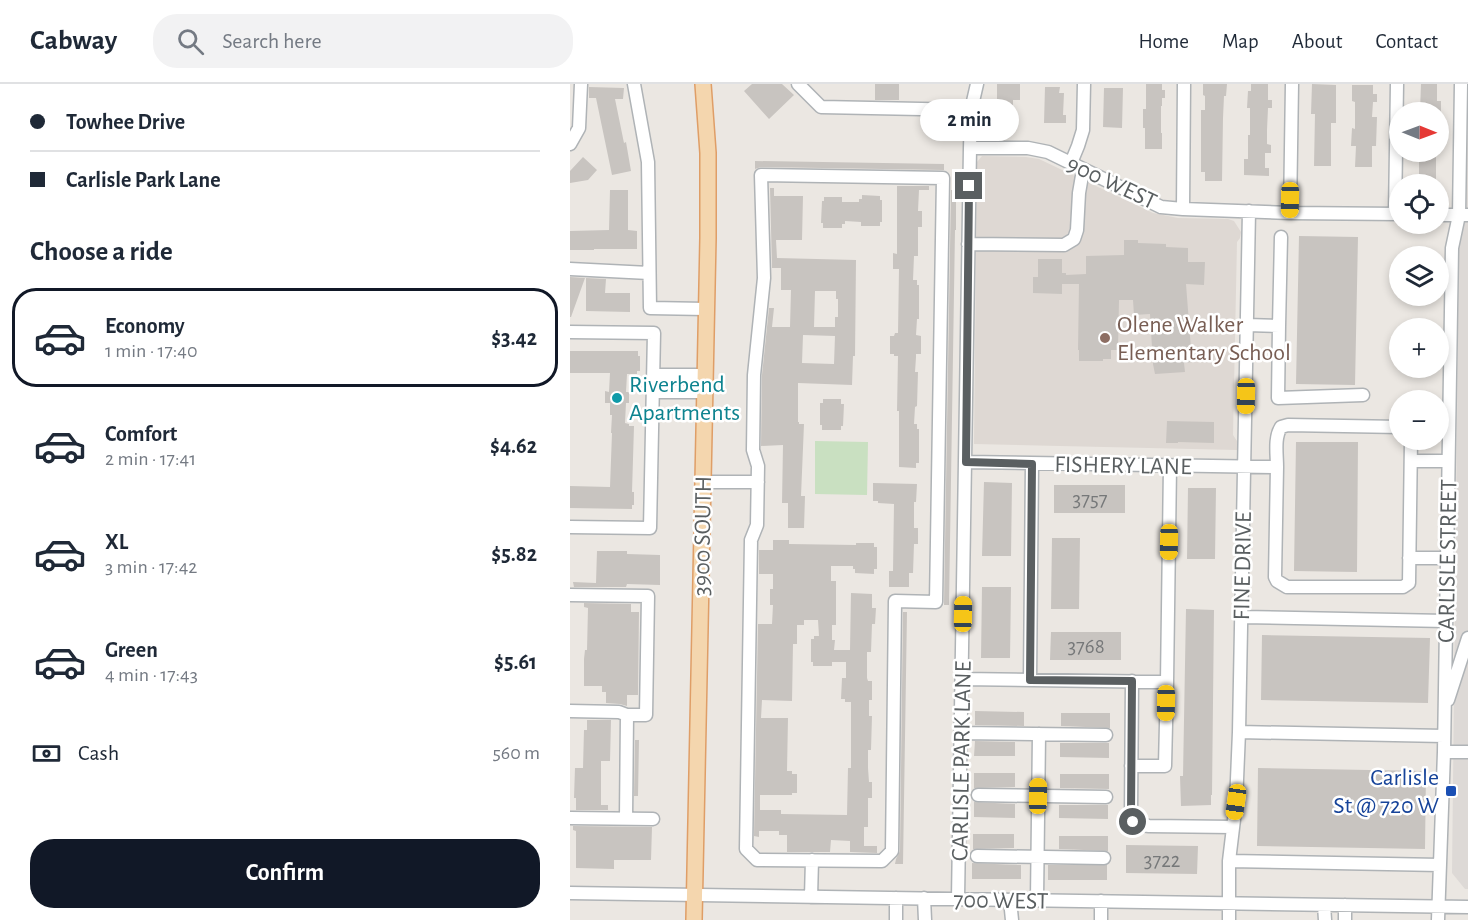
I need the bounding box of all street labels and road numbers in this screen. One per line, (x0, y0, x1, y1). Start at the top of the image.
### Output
street label: 900 WEST (1063, 152, 1160, 214)
street label: FISHERY LANE (1054, 453, 1192, 479)
street label: 3900 SOUTH (690, 476, 716, 596)
street label: CARLISLE STREET (1435, 479, 1461, 643)
street label: FINE DRIVE (1230, 511, 1256, 621)
street label: CARLISLE PARK LANE (948, 660, 976, 861)
street label: 700 WEST (953, 888, 1049, 914)

